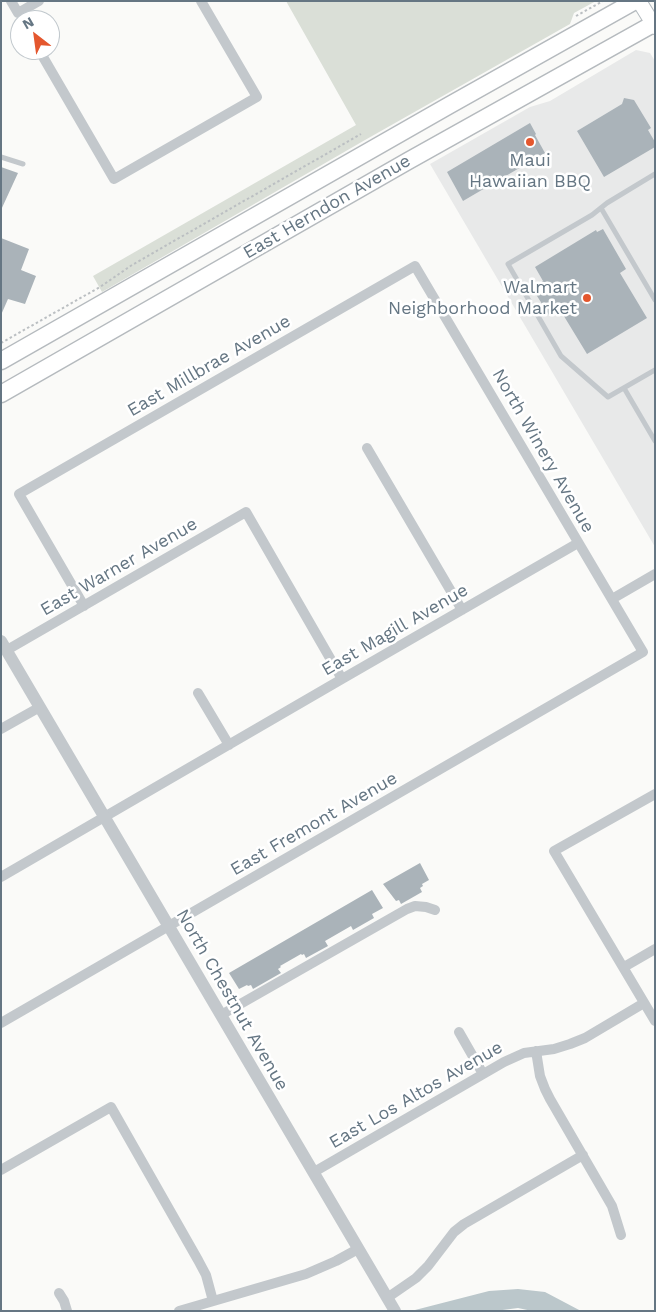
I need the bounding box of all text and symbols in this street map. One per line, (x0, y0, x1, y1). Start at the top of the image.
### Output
north arrow (10, 10, 60, 60)
text: N (20, 13, 36, 32)
marker: Maui Hawaiian BBQ (524, 136, 536, 148)
street label: East Herndon Avenue (239, 150, 415, 264)
place label: Maui Hawaiian BBQ (469, 150, 591, 192)
place label: Walmart Neighborhood Market (388, 277, 577, 320)
marker: Walmart Neighborhood Market (581, 292, 593, 304)
street label: East Millbrae Avenue (124, 310, 294, 422)
street label: North Winery Avenue (487, 365, 599, 537)
street label: East Warner Avenue (37, 513, 201, 621)
street label: East Magill Avenue (318, 579, 472, 681)
street label: East Fremont Avenue (227, 767, 401, 881)
street label: North Chestnut Avenue (171, 905, 293, 1095)
street label: East Los Altos Avenue (326, 1037, 506, 1153)

